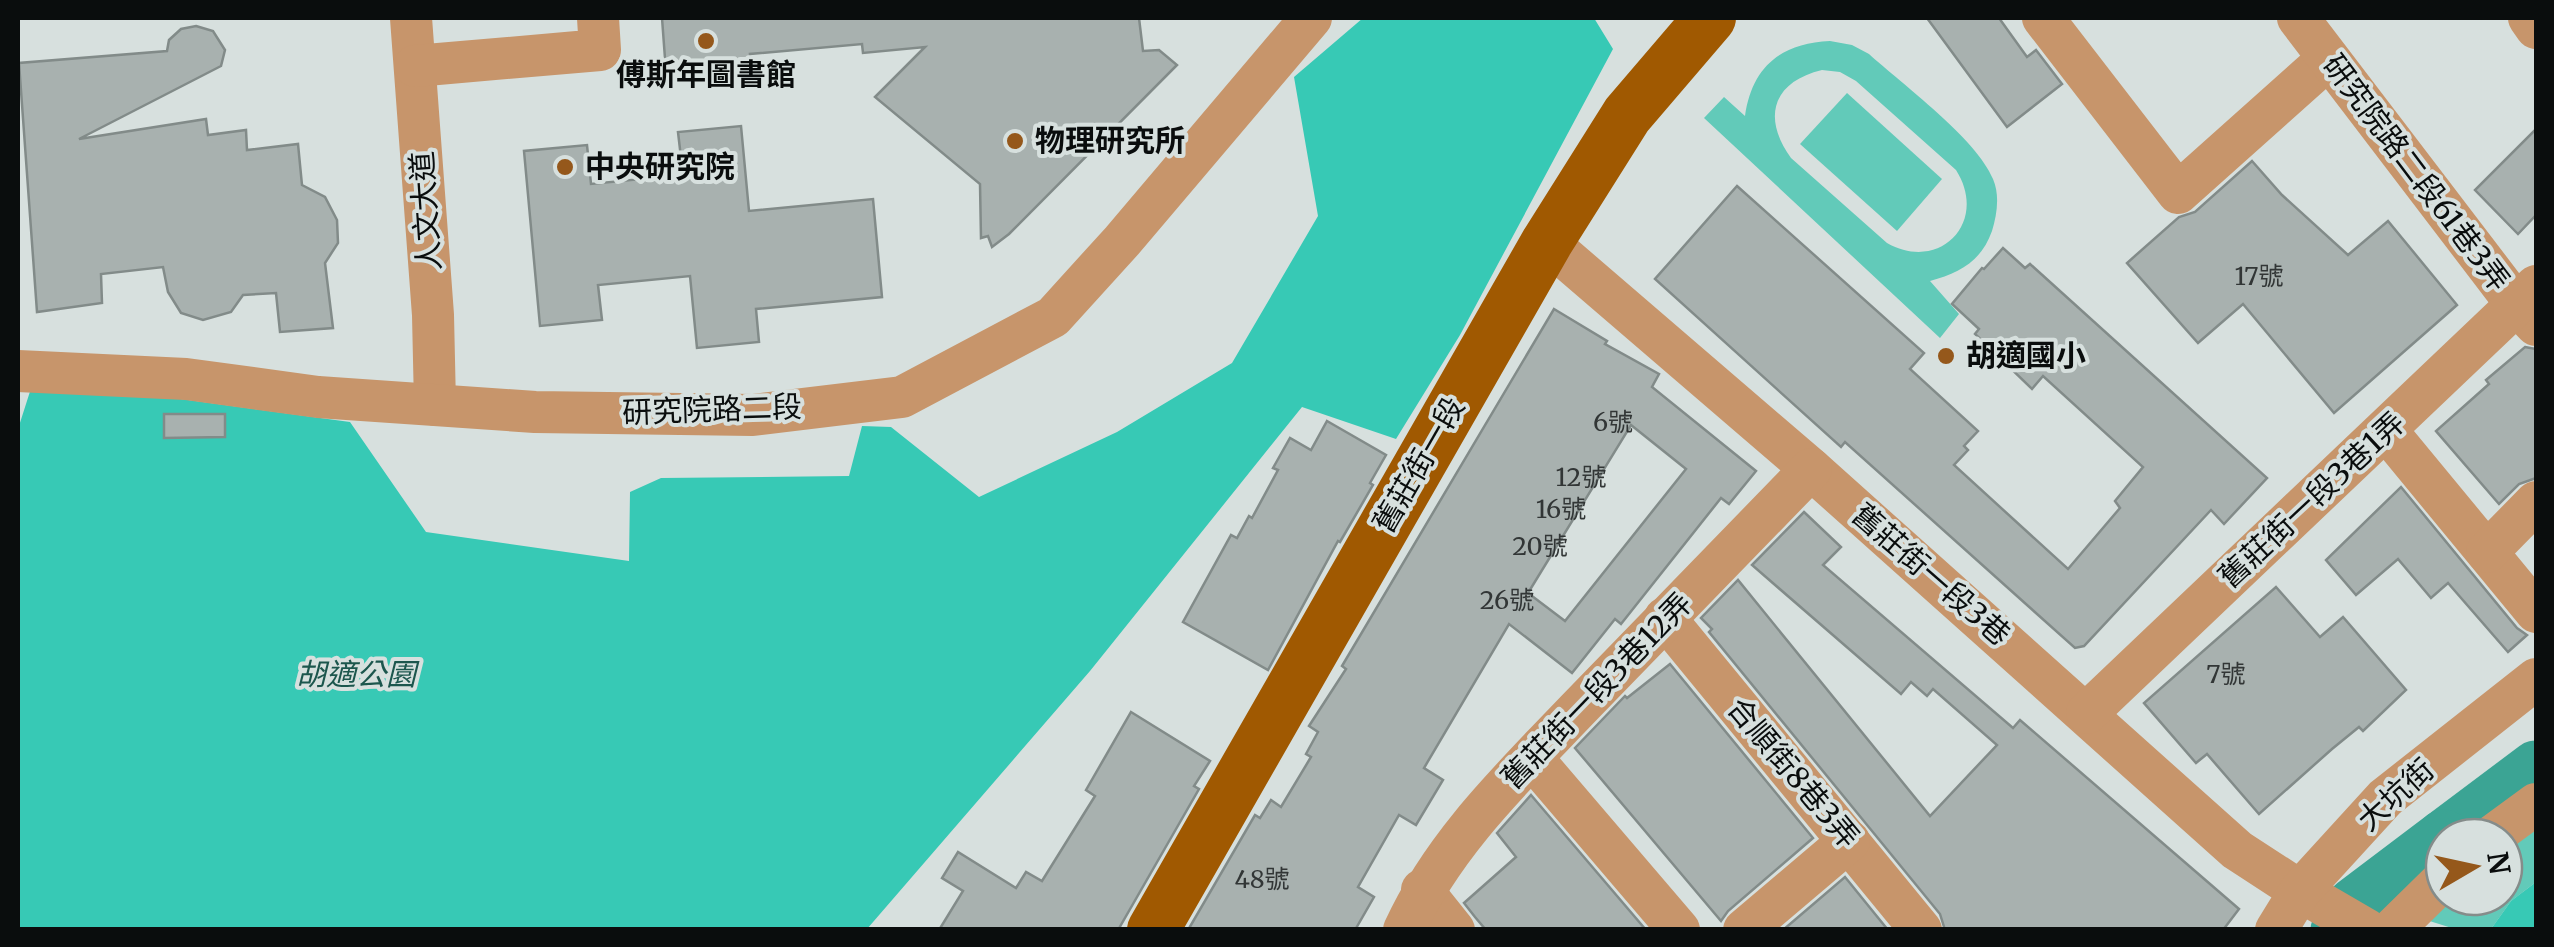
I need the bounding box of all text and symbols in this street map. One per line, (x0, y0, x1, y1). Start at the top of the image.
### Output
marker: 傅斯年圖書館 (695, 30, 717, 52)
street label: 研究院路二段61巷3弄 (2315, 46, 2518, 298)
place label: 傅斯年圖書館 (616, 55, 796, 93)
place label: 物理研究所 (1035, 121, 1185, 159)
marker: 物理研究所 (1004, 130, 1026, 152)
place label: 中央研究院 (585, 147, 735, 185)
street label: 人文大道 (402, 150, 448, 272)
marker: 中央研究院 (554, 156, 576, 178)
house number: 17號 (2234, 260, 2284, 292)
place label: 胡適國小 (1966, 336, 2086, 374)
marker: 胡適國小 (1935, 345, 1957, 367)
street label: 研究院路二段 (621, 387, 803, 431)
street label: 舊莊街一段 (1364, 390, 1472, 539)
street label: 舊莊街一段3巷1弄 (2210, 403, 2412, 595)
house number: 6號 (1593, 406, 1633, 438)
house number: 12號 (1556, 461, 1606, 493)
house number: 16號 (1536, 493, 1586, 525)
street label: 舊莊街一段3巷 (1845, 495, 2019, 653)
house number: 20號 (1512, 530, 1568, 562)
house number: 26號 (1480, 584, 1534, 616)
street label: 舊莊街一段3巷12弄 (1493, 584, 1700, 796)
park label: 胡適公園 (296, 655, 420, 693)
house number: 7號 (2206, 658, 2246, 690)
street label: 合順街8巷3弄 (1720, 689, 1868, 855)
street label: 大坑街 (2349, 750, 2441, 838)
north arrow (2424, 817, 2524, 917)
text: N (2479, 849, 2518, 877)
house number: 48號 (1234, 863, 1290, 895)

